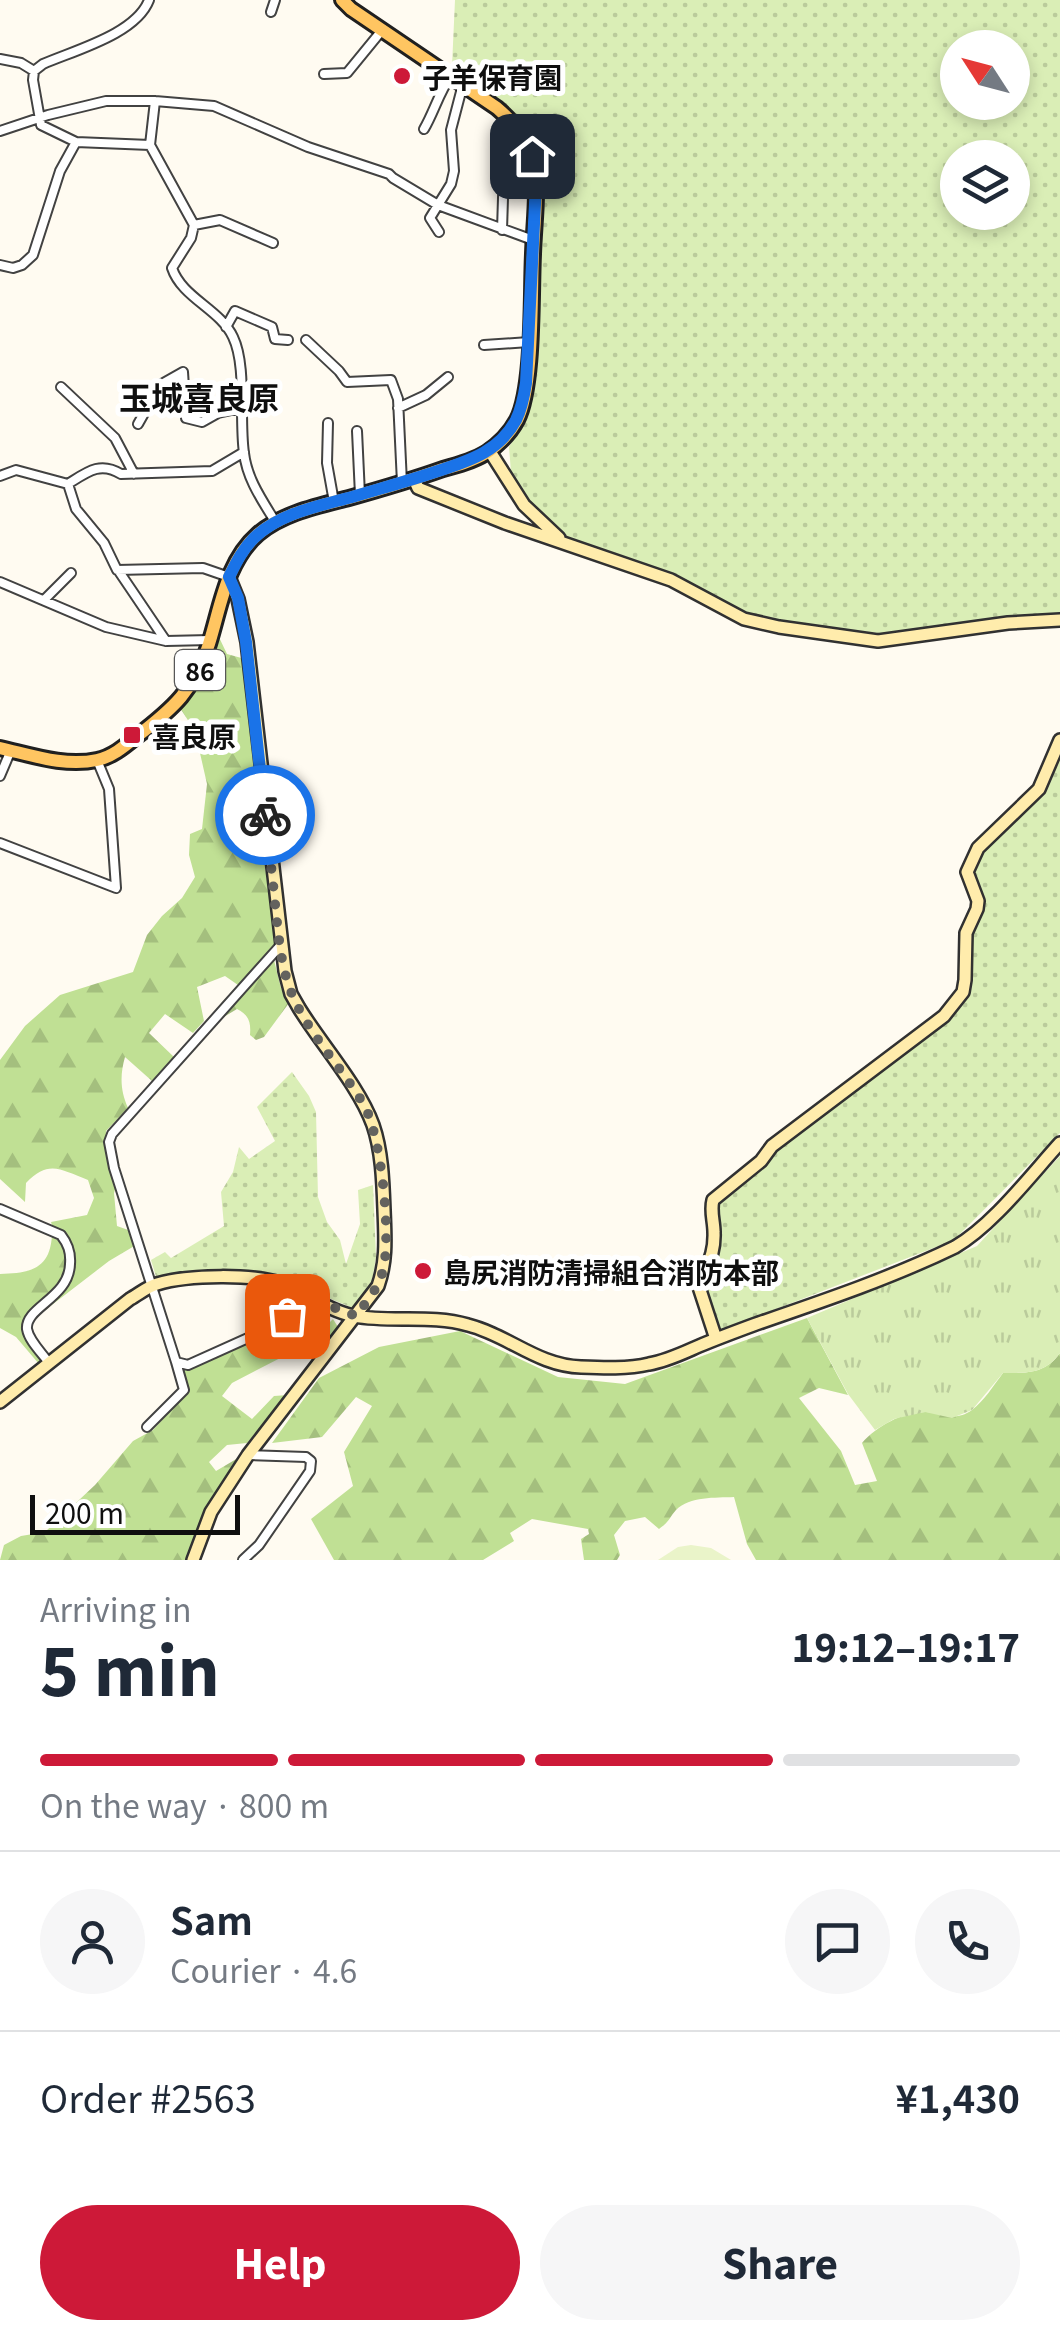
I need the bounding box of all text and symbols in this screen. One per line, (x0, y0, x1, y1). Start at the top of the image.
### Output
north arrow (940, 30, 1030, 120)
map controls (940, 30, 1030, 230)
place label: 子羊保育園 (422, 56, 562, 96)
marker: 子羊保育園 (391, 65, 413, 87)
pin (490, 114, 575, 199)
icon: home (505, 129, 560, 184)
button: layers (940, 140, 1030, 230)
district label: 玉城喜良原 (119, 373, 279, 419)
road number: 86 (175, 650, 225, 690)
place label: 喜良原 (152, 715, 236, 755)
marker: 喜良原 (121, 724, 143, 746)
courier (215, 765, 315, 865)
icon: bike (238, 788, 293, 843)
place label: 島尻消防清掃組合消防本部 (443, 1251, 779, 1291)
marker: 島尻消防清掃組合消防本部 (412, 1260, 434, 1282)
pin (245, 1274, 330, 1359)
icon: bag (260, 1289, 315, 1344)
scale bar (30, 1490, 240, 1534)
text: 200 m (45, 1492, 124, 1532)
text: Arriving in (40, 1585, 192, 1631)
text: 19:12–19:17 (791, 1618, 1020, 1673)
text: 5 min (40, 1621, 220, 1715)
text: On the way · 800 m (40, 1781, 329, 1827)
button: person (40, 1889, 145, 1994)
button: chat (785, 1889, 890, 1994)
button: phone (915, 1889, 1020, 1994)
text: Sam (170, 1891, 253, 1946)
text: Courier · 4.6 (170, 1946, 357, 1992)
text: Order #2563 (40, 2069, 256, 2124)
text: ¥1,430 (896, 2069, 1020, 2124)
button: Help (40, 2205, 520, 2320)
button: Share (540, 2205, 1020, 2320)

